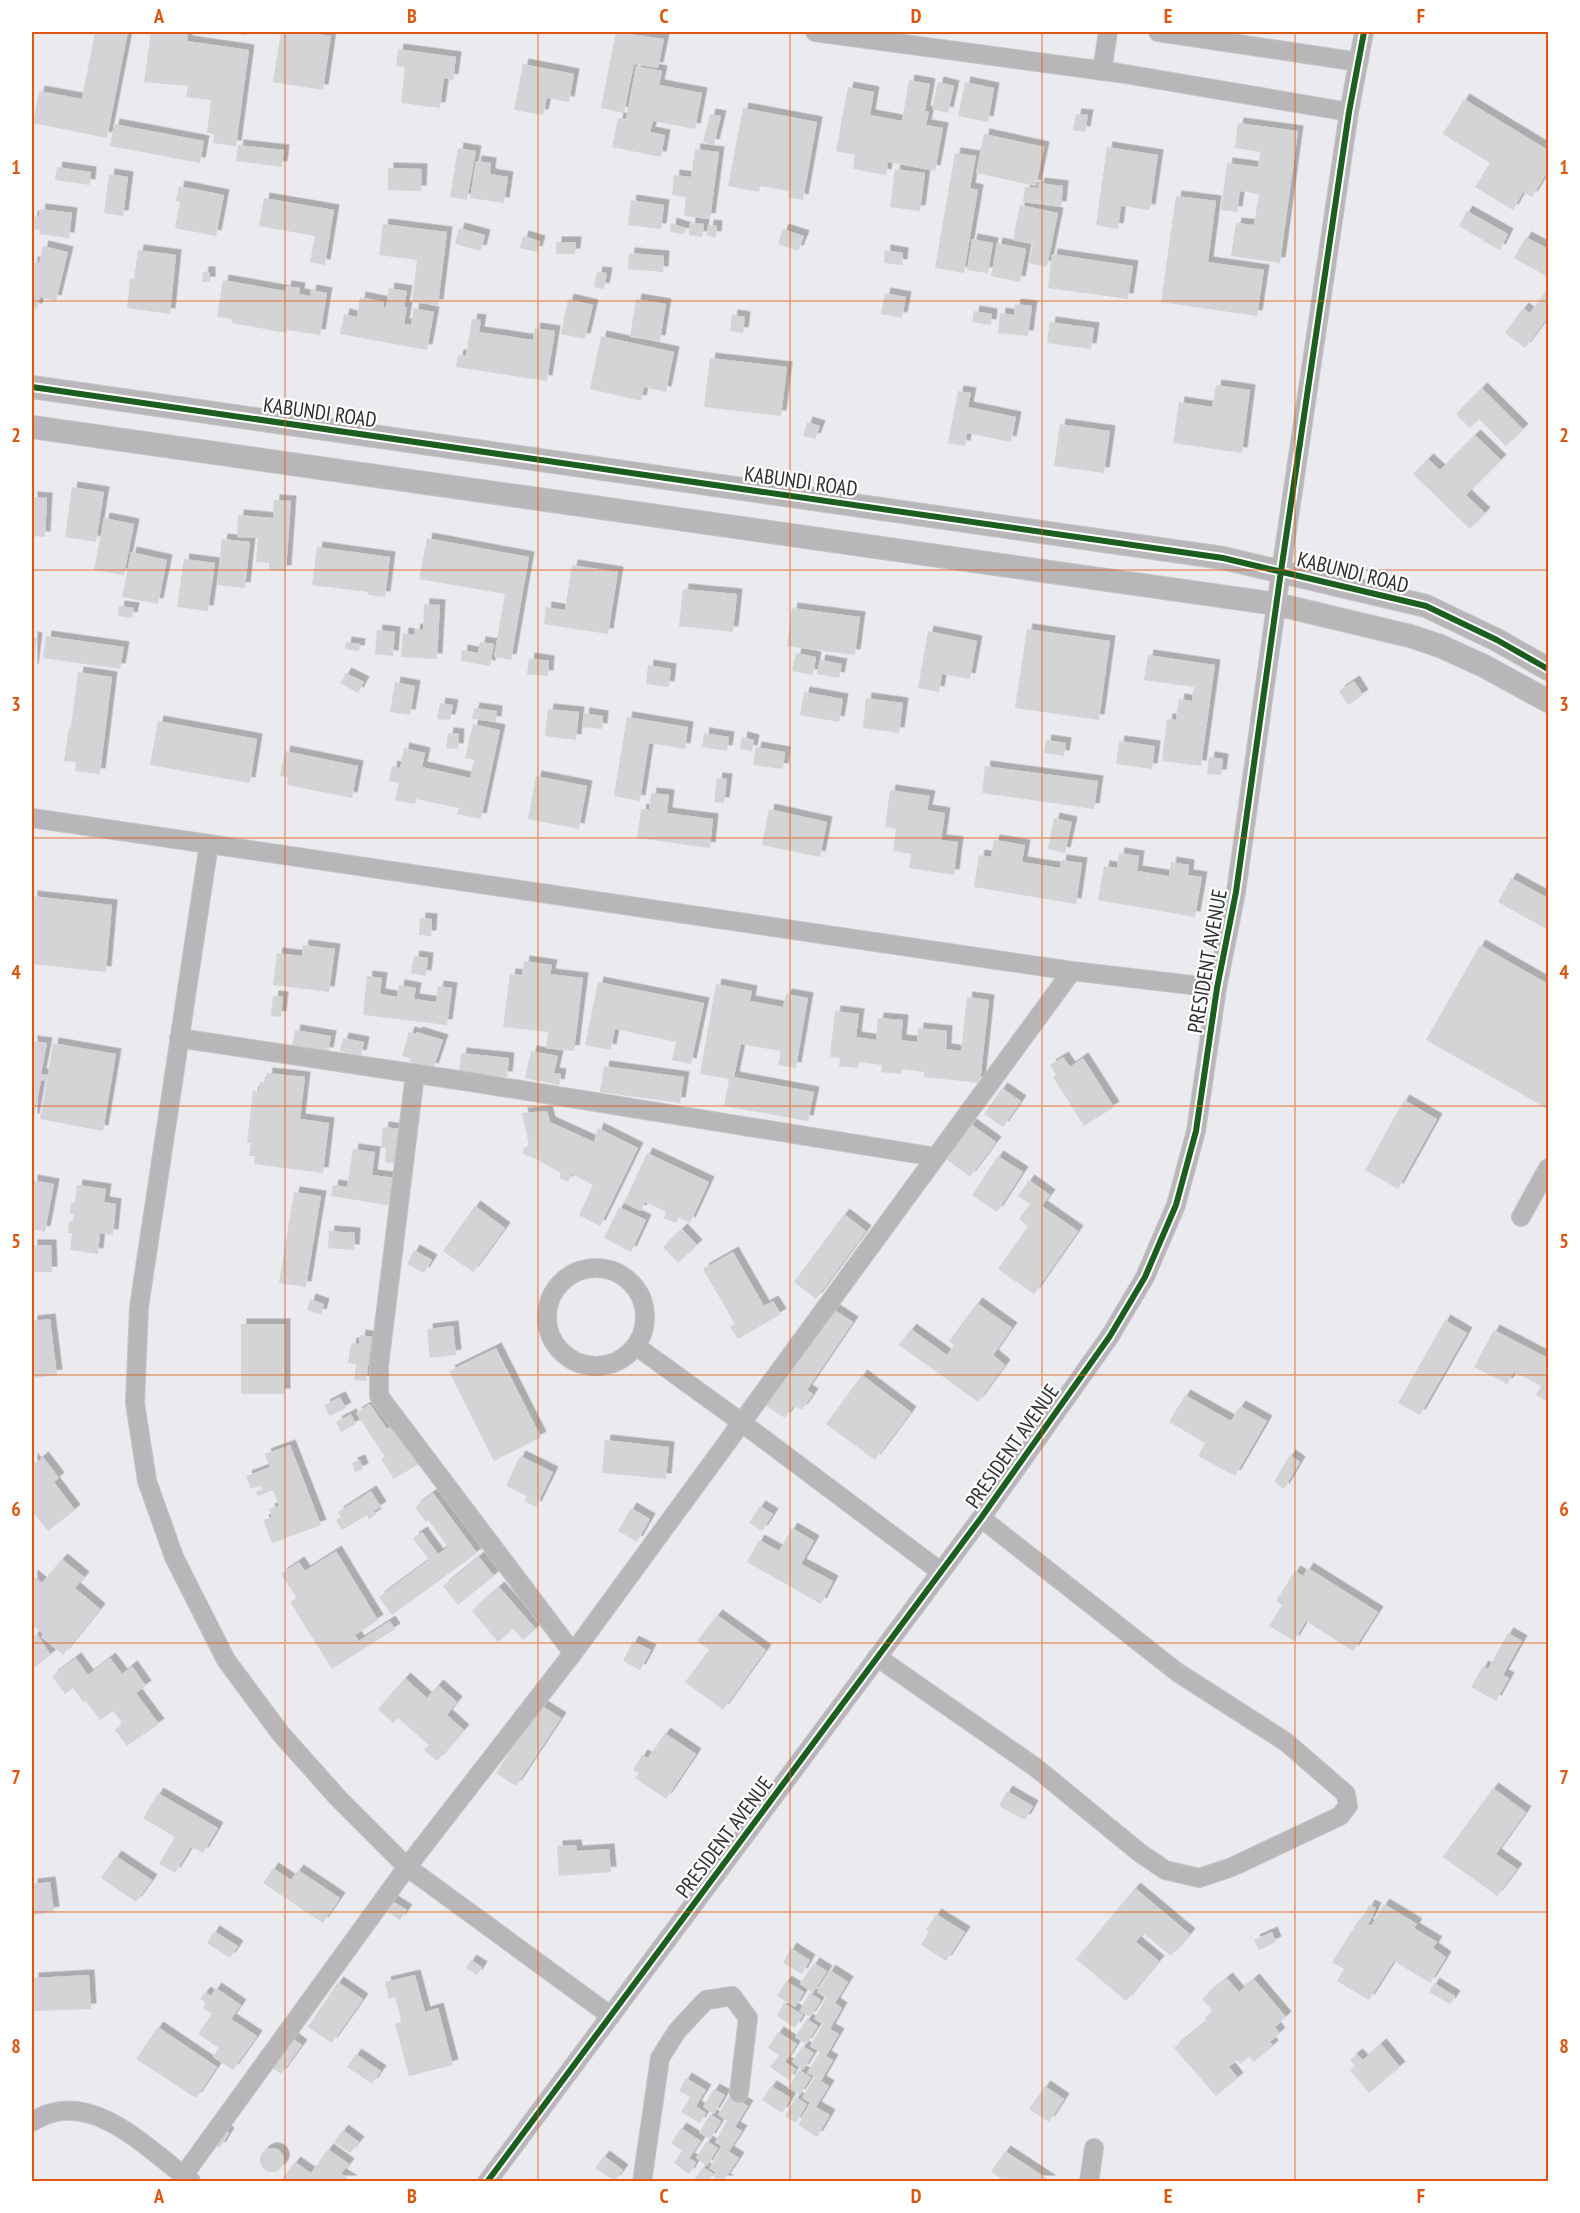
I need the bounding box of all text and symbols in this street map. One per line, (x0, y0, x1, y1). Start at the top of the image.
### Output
text: A (153, 3, 165, 29)
text: B (407, 3, 417, 29)
text: C (659, 3, 669, 29)
text: D (911, 3, 922, 29)
text: E (1164, 3, 1172, 29)
text: F (1417, 3, 1425, 29)
text: 1 (11, 154, 21, 180)
text: 1 (1559, 154, 1569, 180)
street label: KABUNDI ROAD (262, 391, 378, 433)
text: 2 (11, 422, 21, 448)
text: 2 (1559, 422, 1569, 448)
street label: KABUNDI ROAD (743, 460, 859, 502)
street label: KABUNDI ROAD (1295, 545, 1411, 599)
text: 3 (11, 691, 21, 717)
text: 3 (1559, 691, 1569, 717)
street label: PRESIDENT AVENUE (1181, 887, 1233, 1035)
text: 4 (11, 959, 21, 985)
text: 4 (1559, 959, 1569, 985)
text: 5 (11, 1228, 21, 1254)
text: 5 (1559, 1228, 1569, 1254)
street label: PRESIDENT AVENUE (959, 1379, 1065, 1513)
text: 6 (11, 1496, 21, 1522)
text: 6 (1559, 1496, 1569, 1522)
text: 7 (11, 1764, 21, 1790)
text: 7 (1559, 1764, 1569, 1790)
street label: PRESIDENT AVENUE (669, 1771, 779, 1903)
text: 8 (11, 2033, 21, 2059)
text: 8 (1559, 2033, 1569, 2059)
text: A (153, 2183, 165, 2209)
text: B (407, 2183, 417, 2209)
text: C (659, 2183, 669, 2209)
text: D (911, 2183, 922, 2209)
text: E (1164, 2183, 1172, 2209)
text: F (1417, 2183, 1425, 2209)

